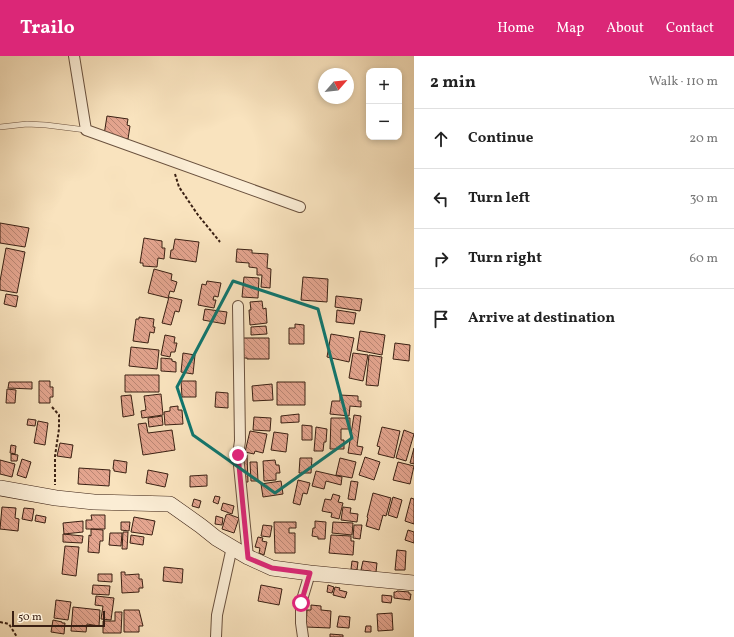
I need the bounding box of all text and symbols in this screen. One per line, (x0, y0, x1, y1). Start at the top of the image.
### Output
text: Trailo (20, 15, 75, 41)
text: Home (497, 19, 534, 38)
text: Map (556, 19, 584, 38)
text: About (606, 19, 644, 38)
text: Contact (666, 19, 714, 38)
north arrow (318, 68, 354, 104)
map controls (366, 68, 402, 140)
button: + (366, 68, 402, 104)
text: 2 min (430, 71, 476, 94)
text: Walk · 110 m (649, 73, 718, 91)
button: − (366, 104, 402, 140)
icon: ahead (430, 128, 452, 150)
text: Continue (468, 128, 533, 149)
text: 20 m (689, 130, 718, 148)
icon: left (430, 188, 452, 210)
text: Turn left (468, 188, 530, 209)
text: 30 m (690, 190, 718, 208)
icon: right (430, 248, 452, 270)
text: Turn right (468, 248, 542, 269)
text: 60 m (690, 250, 718, 268)
icon: arrive (430, 308, 452, 330)
text: Arrive at destination (468, 308, 615, 329)
route end (229, 446, 247, 464)
route start (292, 594, 310, 612)
scale bar (12, 609, 105, 628)
text: 50 m (18, 610, 42, 625)

